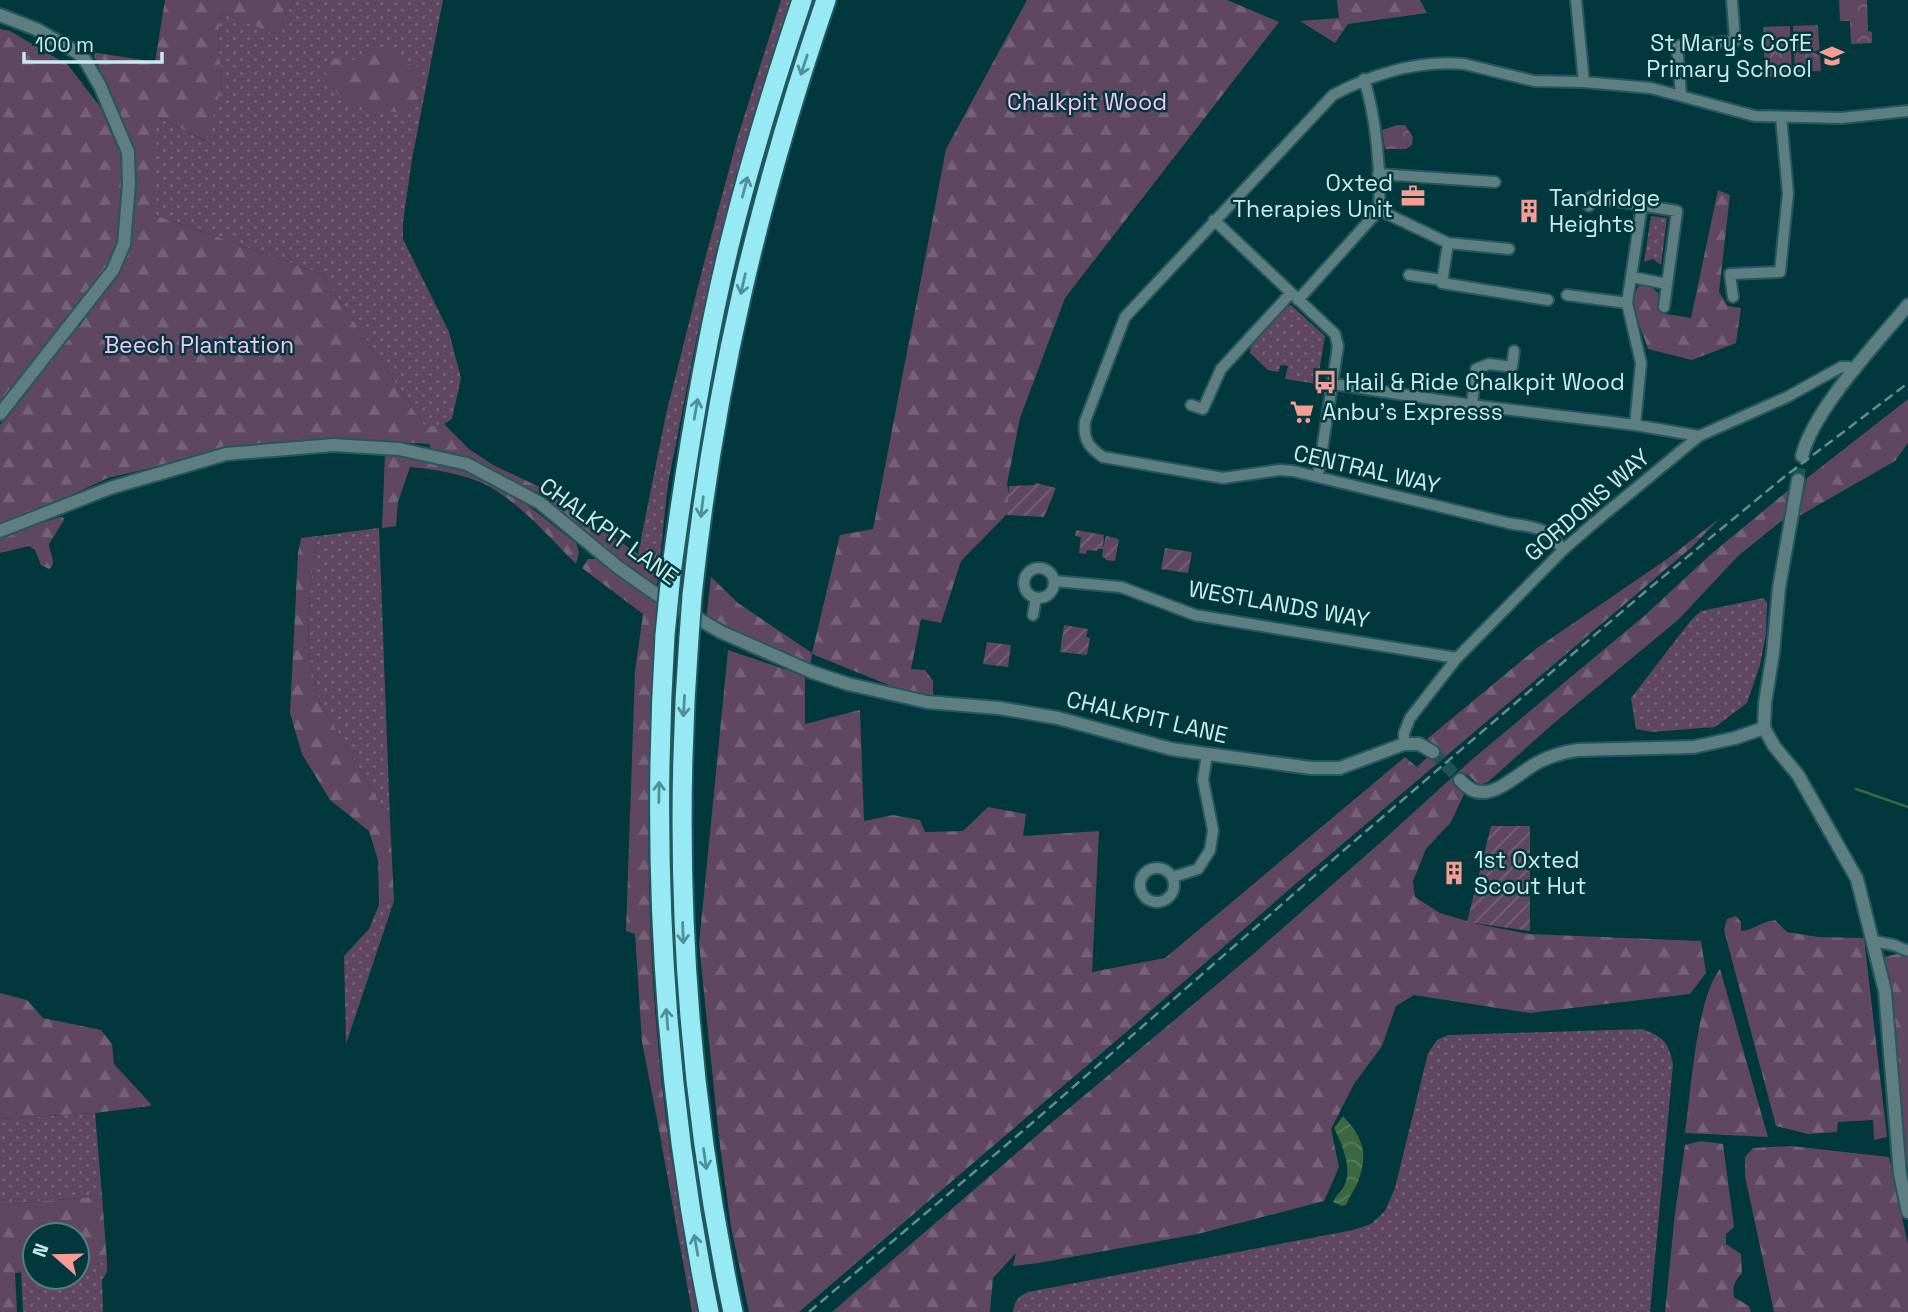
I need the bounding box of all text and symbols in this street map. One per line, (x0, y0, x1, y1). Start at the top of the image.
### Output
scale bar (24, 21, 163, 65)
place label: St Mary's CofE Primary School (1646, 28, 1812, 84)
text: 100 m (35, 31, 94, 58)
school or university icon: St Mary's CofE Primary School (1818, 42, 1846, 70)
one-way arrow (797, 53, 810, 75)
park label: Chalkpit Wood (1007, 87, 1167, 117)
place label: Oxted Therapies Unit (1233, 168, 1393, 224)
one-way arrow (739, 176, 752, 198)
office icon: Oxted Therapies Unit (1399, 182, 1427, 210)
place label: Tandridge Heights (1549, 183, 1660, 239)
building icon: Tandridge Heights (1515, 197, 1543, 225)
one-way arrow (735, 272, 749, 295)
park label: Beech Plantation (104, 330, 294, 360)
place label: Hail & Ride Chalkpit Wood (1345, 367, 1625, 397)
bus stop icon: Hail & Ride Chalkpit Wood (1311, 368, 1339, 396)
place label: Anbu's Expresss (1322, 397, 1503, 427)
one-way arrow (690, 398, 703, 421)
supermarket icon: Anbu's Expresss (1288, 398, 1316, 426)
street label: CENTRAL WAY (1291, 438, 1443, 500)
street label: GORDONS WAY (1518, 442, 1656, 568)
street label: CHALKPIT LANE (534, 471, 684, 591)
one-way arrow (695, 496, 708, 518)
street label: WESTLANDS WAY (1186, 573, 1372, 635)
street label: CHALKPIT LANE (1063, 684, 1231, 750)
one-way arrow (677, 694, 690, 716)
one-way arrow (652, 781, 666, 804)
place label: 1st Oxted Scout Hut (1474, 845, 1586, 901)
building icon: 1st Oxted Scout Hut (1440, 859, 1468, 887)
one-way arrow (677, 921, 690, 944)
one-way arrow (660, 1009, 673, 1031)
one-way arrow (699, 1147, 712, 1170)
north arrow (21, 1221, 91, 1291)
one-way arrow (689, 1234, 702, 1257)
text: N (27, 1240, 54, 1261)

